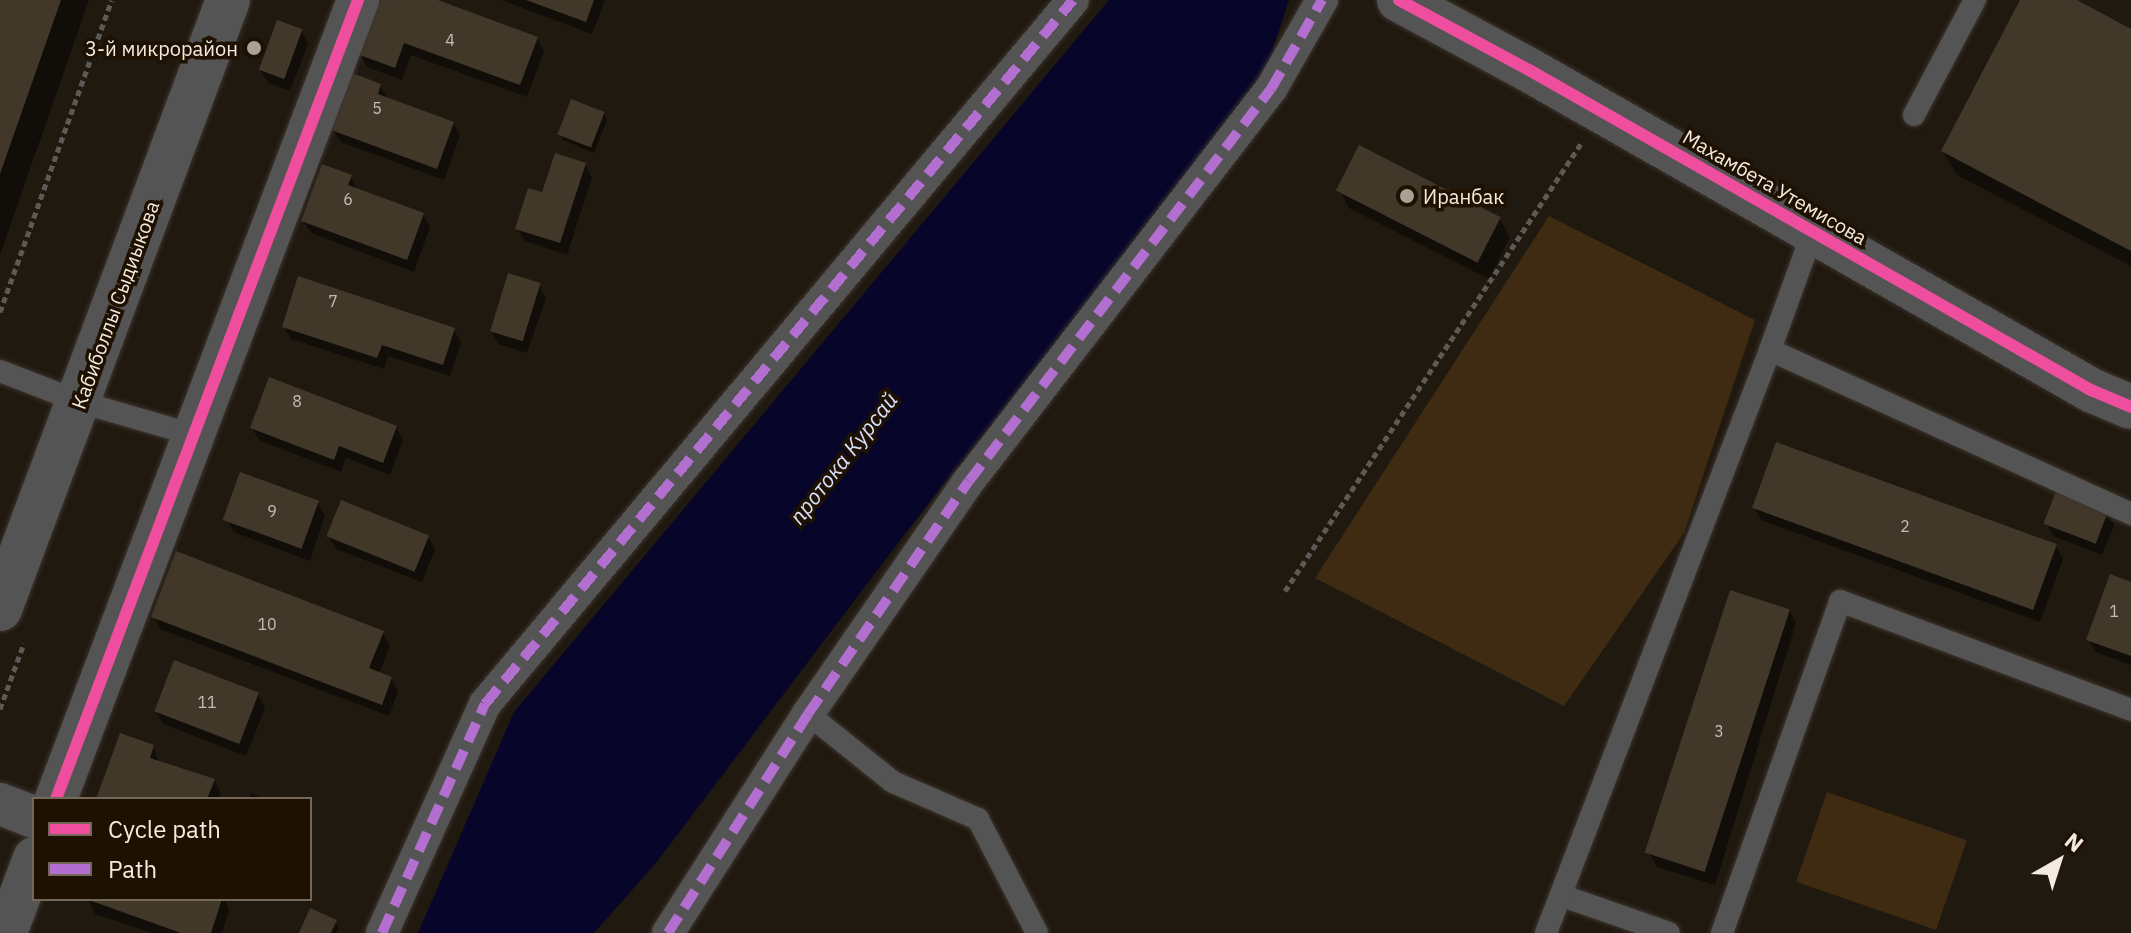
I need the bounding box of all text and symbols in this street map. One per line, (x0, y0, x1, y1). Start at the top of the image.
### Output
house number: 4 (445, 30, 455, 50)
place label: 3-й микрорайон (85, 36, 238, 60)
marker: 3-й микрорайон (245, 39, 263, 57)
house number: 5 (372, 98, 382, 118)
street label: Махамбета Утемисова (1679, 124, 1871, 250)
place label: Иранбак (1423, 184, 1504, 208)
marker: Иранбак (1398, 187, 1416, 205)
house number: 6 (343, 189, 353, 209)
street label: Кабиболлы Сыдиыкова (66, 198, 164, 412)
house number: 7 (328, 291, 338, 311)
water label: протока Курсай (783, 387, 903, 529)
house number: 8 (292, 391, 302, 411)
house number: 9 (267, 501, 277, 521)
house number: 2 (1900, 516, 1910, 536)
house number: 1 (2109, 601, 2119, 621)
house number: 10 (257, 614, 277, 634)
house number: 11 (197, 692, 217, 712)
house number: 3 (1714, 721, 1724, 741)
legend (32, 797, 312, 901)
text: Cycle path (108, 813, 221, 845)
north arrow (2019, 821, 2099, 901)
text: N (2059, 826, 2090, 858)
text: Path (108, 853, 157, 885)

